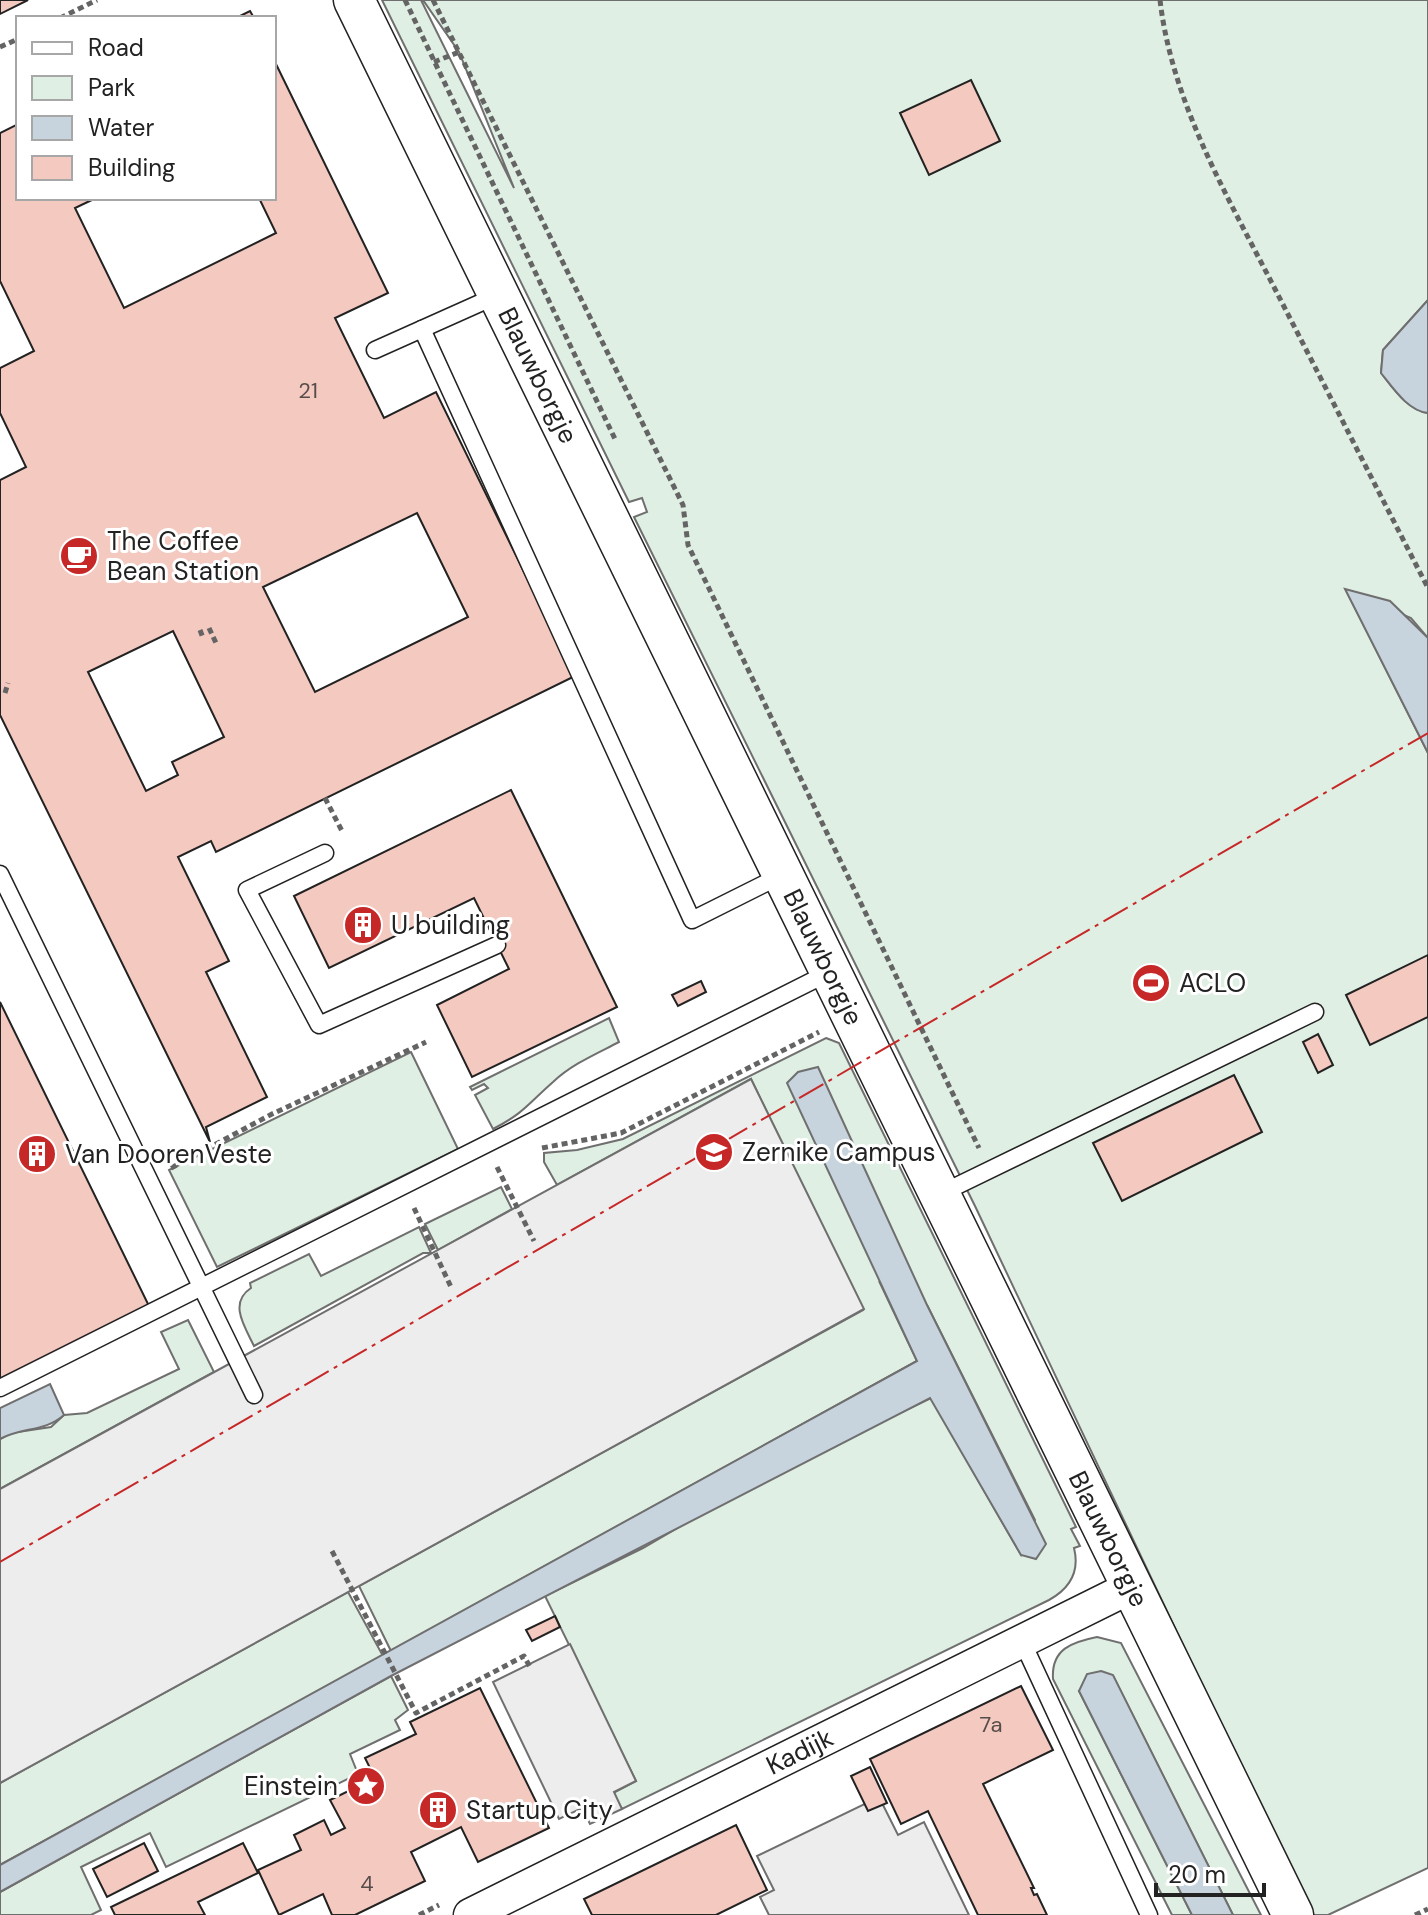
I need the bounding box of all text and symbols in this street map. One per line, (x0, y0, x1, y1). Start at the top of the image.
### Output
legend (16, 16, 276, 200)
text: Road (88, 32, 144, 63)
text: Park (88, 72, 135, 103)
text: Water (88, 112, 154, 143)
text: Building (88, 152, 175, 183)
street label: Blauwborgje (490, 302, 586, 449)
house number: 21 (298, 376, 318, 405)
place label: The Coffee Bean Station (107, 524, 259, 588)
cafe icon: The Coffee Bean Station (58, 535, 100, 577)
street label: Blauwborgje (776, 883, 871, 1031)
building icon: U building (342, 904, 384, 946)
place label: U building (391, 908, 510, 942)
sports icon: ACLO (1130, 962, 1172, 1004)
place label: ACLO (1179, 966, 1246, 1000)
school or university icon: Zernike Campus (693, 1131, 735, 1173)
building icon: Van DoorenVeste (16, 1133, 58, 1175)
place label: Zernike Campus (742, 1135, 936, 1169)
place label: Van DoorenVeste (65, 1137, 272, 1171)
street label: Blauwborgje (1061, 1465, 1156, 1613)
house number: 7a (980, 1710, 1002, 1739)
street label: Kadijk (760, 1720, 839, 1782)
place icon: Einstein (345, 1765, 387, 1807)
place label: Einstein (244, 1769, 338, 1803)
building icon: Startup City (417, 1789, 459, 1831)
place label: Startup City (466, 1793, 613, 1827)
scale bar (1156, 1847, 1264, 1897)
text: 20 m (1168, 1859, 1226, 1890)
house number: 4 (360, 1869, 374, 1898)

